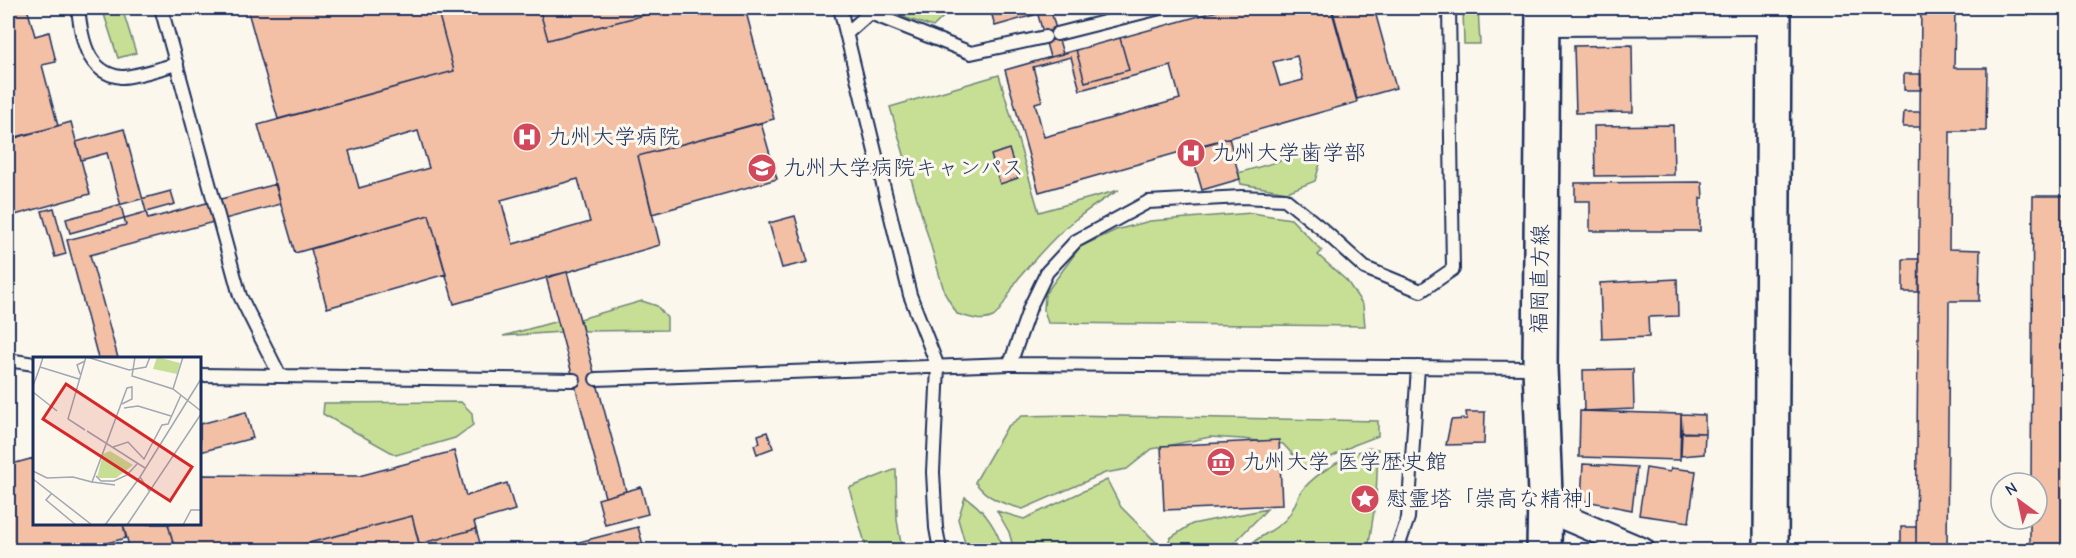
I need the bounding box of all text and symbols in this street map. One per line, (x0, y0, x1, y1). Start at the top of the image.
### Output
hospital icon: 九州大学病院 (511, 121, 543, 153)
place label: 九州大学病院 (548, 124, 680, 150)
hospital icon: 九州大学歯学部 (1175, 137, 1207, 169)
place label: 九州大学歯学部 (1212, 140, 1366, 166)
school or university icon: 九州大学病院キャンパス (746, 152, 778, 184)
place label: 九州大学病院キャンパス (783, 155, 1024, 181)
street label: 福岡直方線 (1526, 224, 1554, 334)
inset map (33, 357, 201, 525)
museum icon: 九州大学 医学歴史館 (1205, 446, 1237, 478)
place label: 九州大学 医学歴史館 (1242, 449, 1447, 475)
north arrow (1989, 471, 2049, 531)
text: N (2002, 479, 2021, 500)
place icon: 慰霊塔「崇高な精神」 (1349, 483, 1381, 515)
place label: 慰霊塔「崇高な精神」 (1386, 486, 1606, 512)

